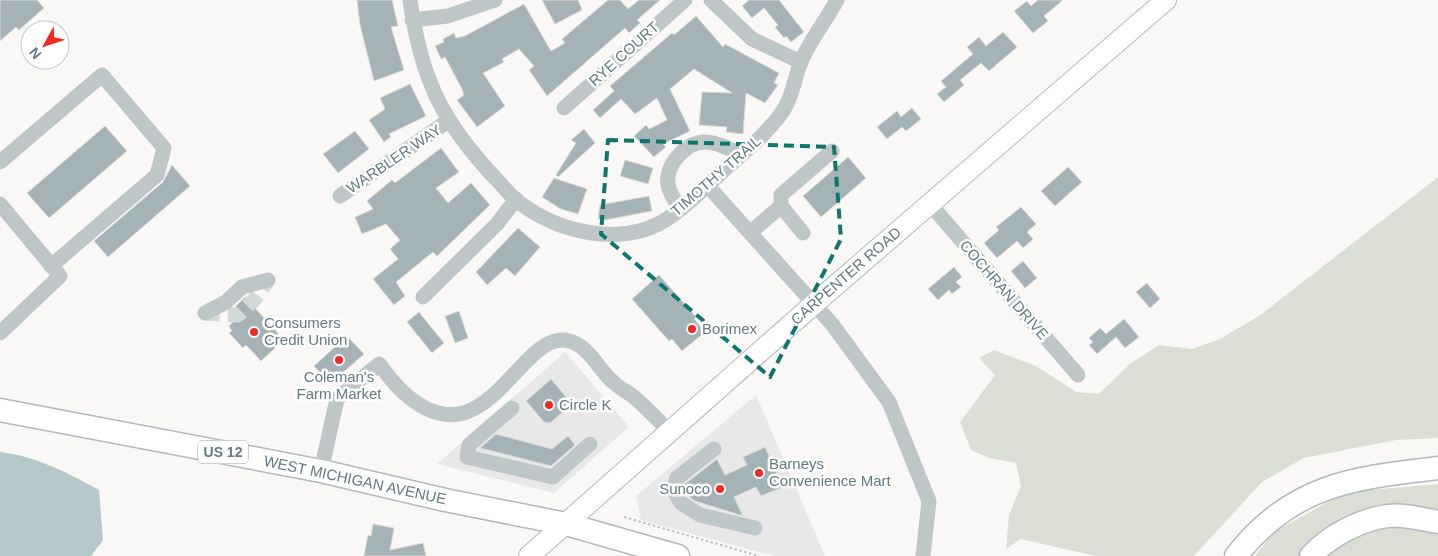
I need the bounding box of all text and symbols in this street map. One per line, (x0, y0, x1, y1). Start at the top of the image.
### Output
street label: RYE COURT (585, 18, 662, 89)
north arrow (20, 20, 70, 70)
text: N (26, 44, 44, 62)
street label: WARBLER WAY (343, 121, 444, 196)
street label: TIMOTHY TRAIL (667, 132, 764, 219)
street label: CARPENTER ROAD (787, 223, 904, 328)
street label: COCHRAN DRIVE (957, 237, 1052, 343)
place label: Consumers Credit Union (264, 314, 347, 348)
place label: Borimex (702, 320, 758, 337)
marker: Borimex (686, 323, 698, 335)
marker: Consumers Credit Union (248, 326, 260, 338)
marker: Coleman's Farm Market (333, 354, 345, 366)
place label: Coleman's Farm Market (296, 368, 382, 402)
place label: Circle K (559, 396, 612, 413)
marker: Circle K (543, 399, 555, 411)
road number: US 12 (198, 441, 248, 464)
street label: WEST MICHIGAN AVENUE (262, 452, 448, 507)
place label: Barneys Convenience Mart (769, 455, 892, 489)
marker: Barneys Convenience Mart (753, 467, 765, 479)
place label: Sunoco (659, 480, 710, 497)
marker: Sunoco (714, 483, 726, 495)

